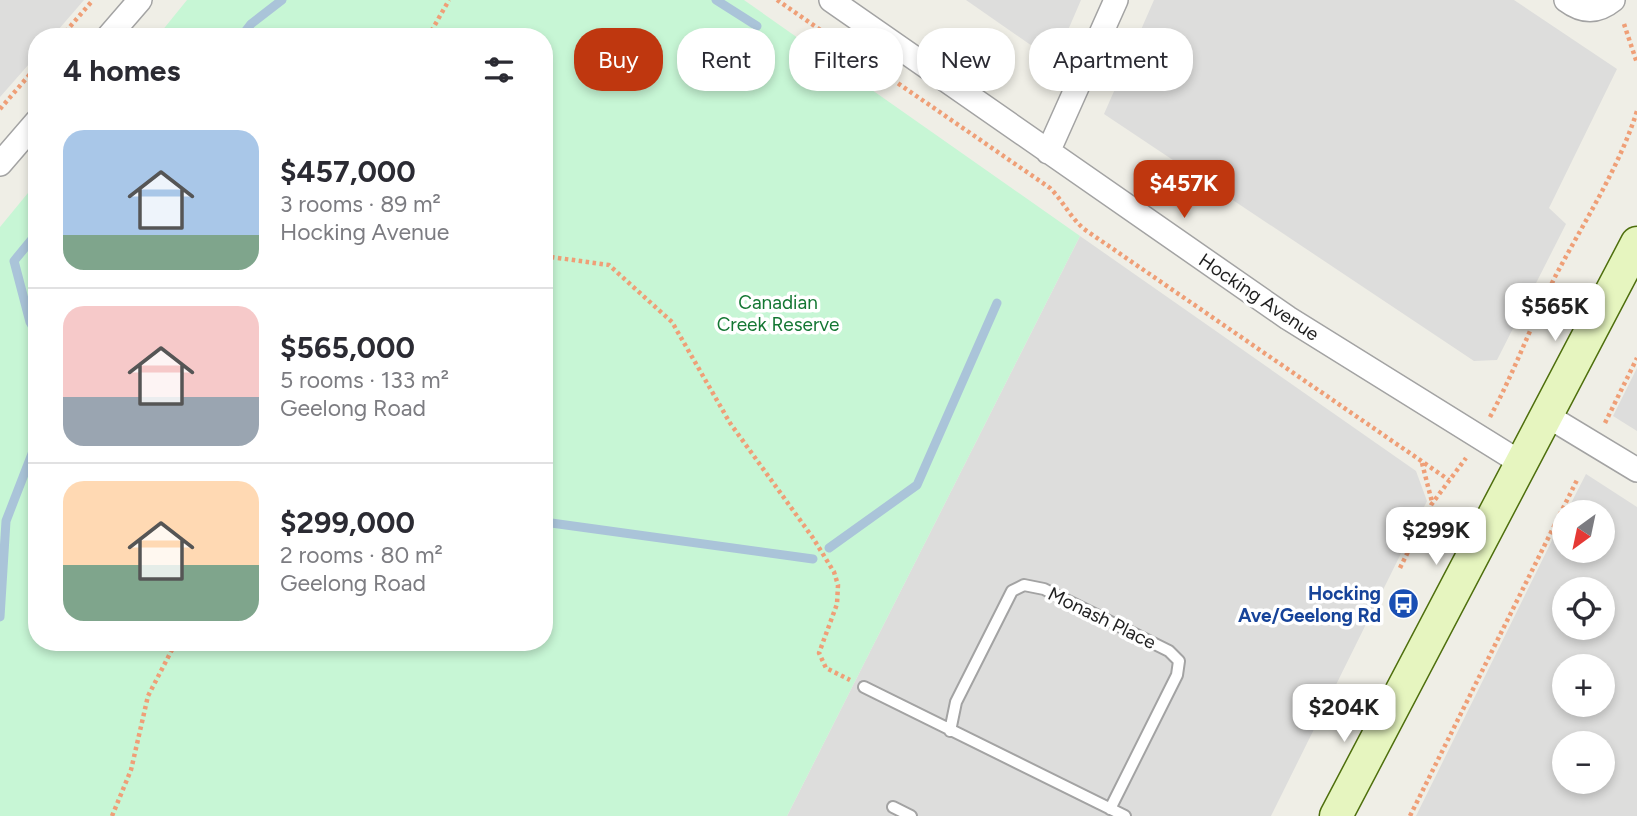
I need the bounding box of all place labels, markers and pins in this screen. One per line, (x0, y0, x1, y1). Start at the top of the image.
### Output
pin: $457K (1135, 160, 1233, 220)
pin: $565K (1506, 284, 1604, 343)
pin: $299K (1387, 508, 1485, 567)
place label: Hocking Ave/Geelong Rd (1238, 582, 1381, 627)
bus stop icon: Hocking Ave/Geelong Rd (1387, 587, 1421, 621)
pin: $204K (1295, 684, 1393, 744)

